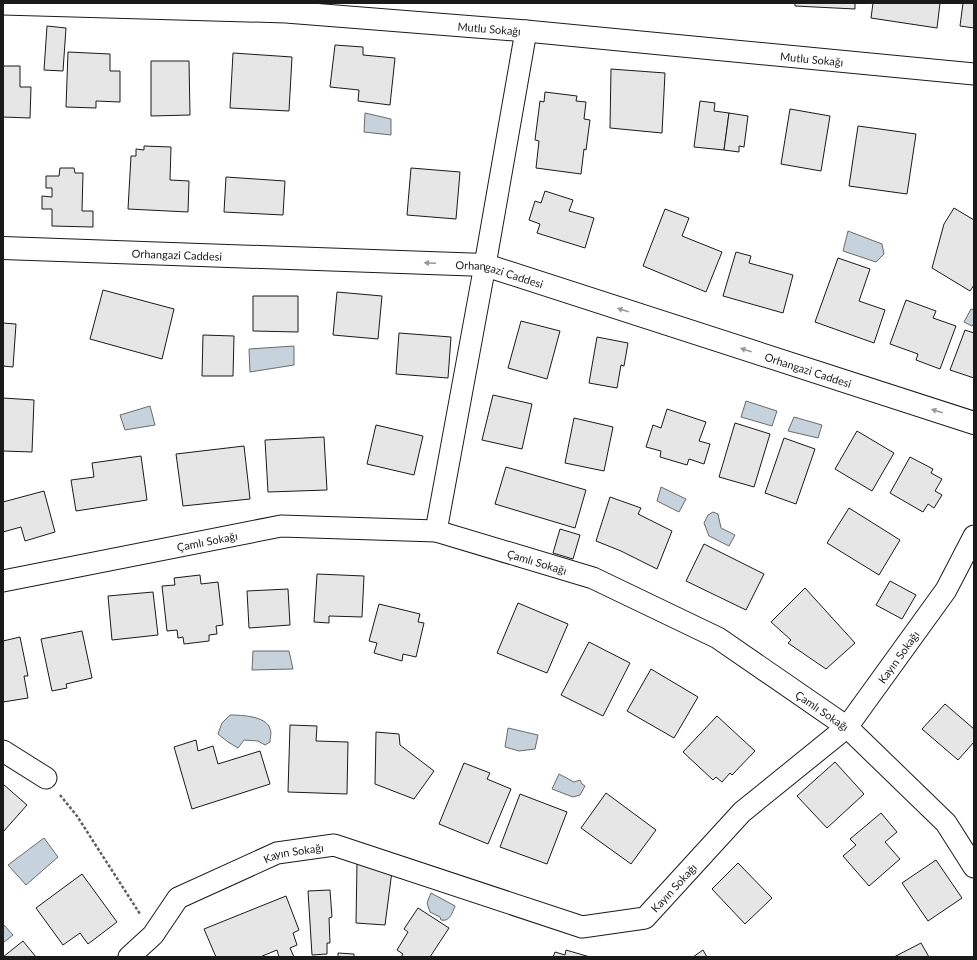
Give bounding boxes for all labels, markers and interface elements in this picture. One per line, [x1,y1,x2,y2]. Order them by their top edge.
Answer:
street label: Mutlu Sokağı [457,19,521,37]
street label: Mutlu Sokağı [780,49,844,68]
street label: Orhangazi Caddesi [131,246,223,262]
street label: Orhangazi Caddesi [455,257,545,290]
one-way arrow [424,260,436,267]
one-way arrow [616,307,628,313]
one-way arrow [740,346,752,352]
street label: Orhangazi Caddesi [763,349,854,390]
one-way arrow [931,408,943,414]
street label: Çamlı Sokağı [176,528,239,553]
street label: Çamlı Sokağı [506,546,568,576]
street label: Kayın Sokağı [875,628,921,685]
street label: Çamlı Sokağı [793,687,852,733]
street label: Kayın Sokağı [261,840,324,865]
street label: Kayın Sokağı [648,860,699,914]

